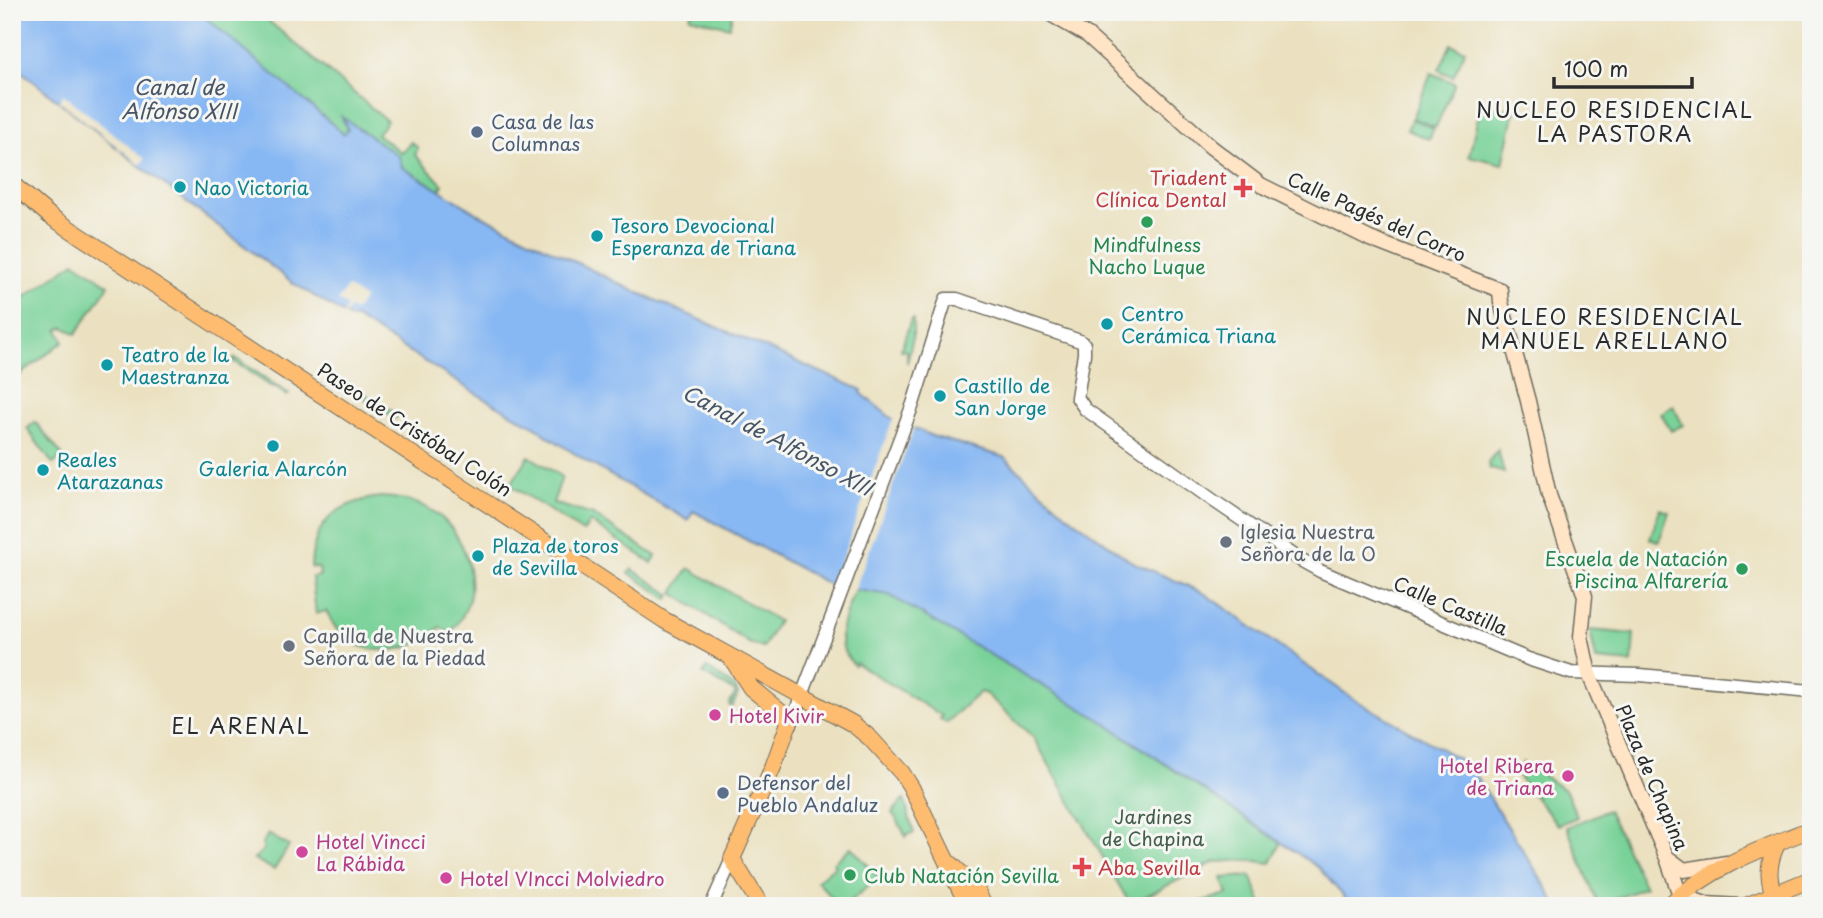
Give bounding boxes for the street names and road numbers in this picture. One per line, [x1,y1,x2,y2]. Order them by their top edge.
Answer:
street label: Calle Pagés del Corro [1283,164,1471,268]
street label: Paseo de Cristóbal Colón [312,355,518,503]
street label: Calle Castilla [1389,568,1513,642]
street label: Plaza de Chapina [1610,700,1696,854]

